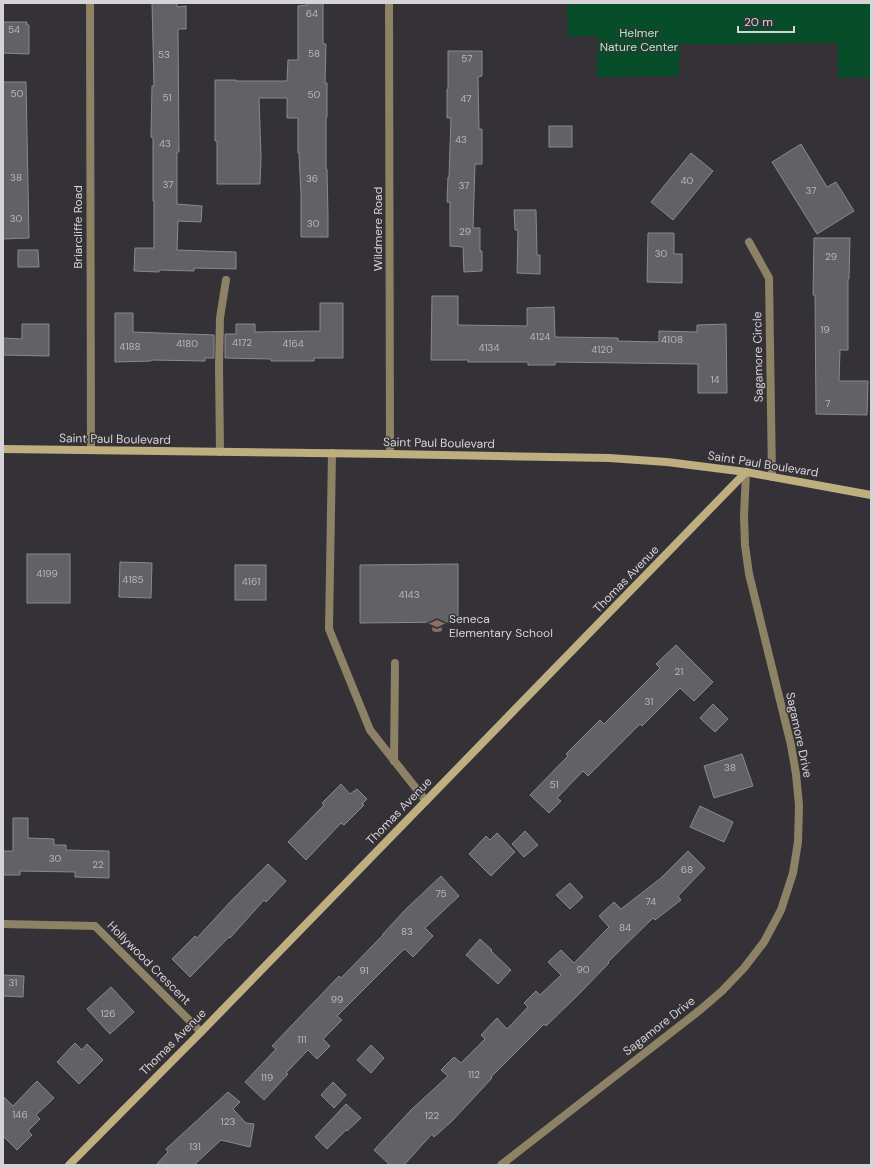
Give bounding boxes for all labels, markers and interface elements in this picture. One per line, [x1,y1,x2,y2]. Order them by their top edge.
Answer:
house number: 64 [306,7,318,20]
scale bar [738,8,794,34]
text: 20 m [744,14,773,30]
house number: 54 [8,23,20,36]
park label: Helmer Nature Center [600,25,679,55]
house number: 58 [308,47,320,60]
house number: 53 [158,48,170,61]
house number: 57 [461,52,473,65]
house number: 50 [11,87,24,100]
house number: 50 [308,88,321,101]
house number: 51 [162,91,172,104]
house number: 47 [460,92,472,105]
house number: 43 [455,133,467,146]
house number: 43 [159,137,171,150]
house number: 38 [10,171,22,184]
house number: 36 [306,172,318,185]
house number: 40 [681,174,694,187]
house number: 37 [162,178,174,191]
house number: 37 [458,179,470,192]
house number: 37 [805,184,817,197]
street label: Briarcliffe Road [70,185,86,269]
street label: Wildmere Road [370,187,386,271]
house number: 30 [10,212,23,225]
house number: 30 [307,217,320,230]
house number: 29 [459,225,471,238]
house number: 30 [655,247,668,260]
house number: 29 [825,250,837,263]
street label: Sagamore Circle [749,311,767,403]
house number: 19 [820,323,830,336]
house number: 4124 [530,330,550,343]
house number: 4108 [661,333,683,346]
house number: 4172 [232,336,252,349]
house number: 4180 [176,337,198,350]
house number: 4164 [282,337,304,350]
house number: 4188 [119,340,141,353]
house number: 4134 [478,341,500,354]
house number: 4120 [591,343,613,356]
house number: 14 [710,373,720,386]
house number: 7 [825,397,831,410]
street label: Saint Paul Boulevard [59,430,171,448]
street label: Saint Paul Boulevard [383,434,495,452]
street label: Saint Paul Boulevard [706,447,820,481]
street label: Thomas Avenue [590,542,662,616]
house number: 4199 [36,567,58,580]
house number: 4185 [122,573,144,586]
house number: 4161 [242,575,260,588]
house number: 4143 [398,588,420,601]
place label: Seneca Elementary School [449,611,553,641]
school or university icon: Seneca Elementary School [428,617,446,635]
house number: 21 [675,665,683,678]
street label: Sagamore Drive [782,691,816,779]
house number: 31 [645,695,653,708]
house number: 38 [724,761,736,774]
street label: Thomas Avenue [363,774,435,848]
house number: 51 [549,778,559,791]
house number: 30 [49,852,62,865]
house number: 22 [92,858,104,871]
house number: 68 [681,863,693,876]
house number: 75 [435,887,447,900]
house number: 74 [646,895,656,908]
street label: Hollywood Crescent [104,918,195,1009]
house number: 84 [619,921,631,934]
house number: 83 [401,925,413,938]
house number: 90 [576,963,590,976]
house number: 91 [359,964,369,977]
house number: 31 [9,976,17,989]
house number: 99 [331,993,343,1006]
street label: Sagamore Drive [620,993,698,1059]
street label: Thomas Avenue [136,1005,210,1079]
house number: 126 [100,1007,116,1020]
house number: 111 [297,1033,307,1046]
house number: 112 [468,1068,480,1081]
house number: 119 [261,1071,273,1084]
house number: 146 [12,1108,28,1121]
house number: 122 [425,1109,440,1122]
house number: 123 [221,1115,235,1128]
house number: 131 [189,1140,201,1153]

